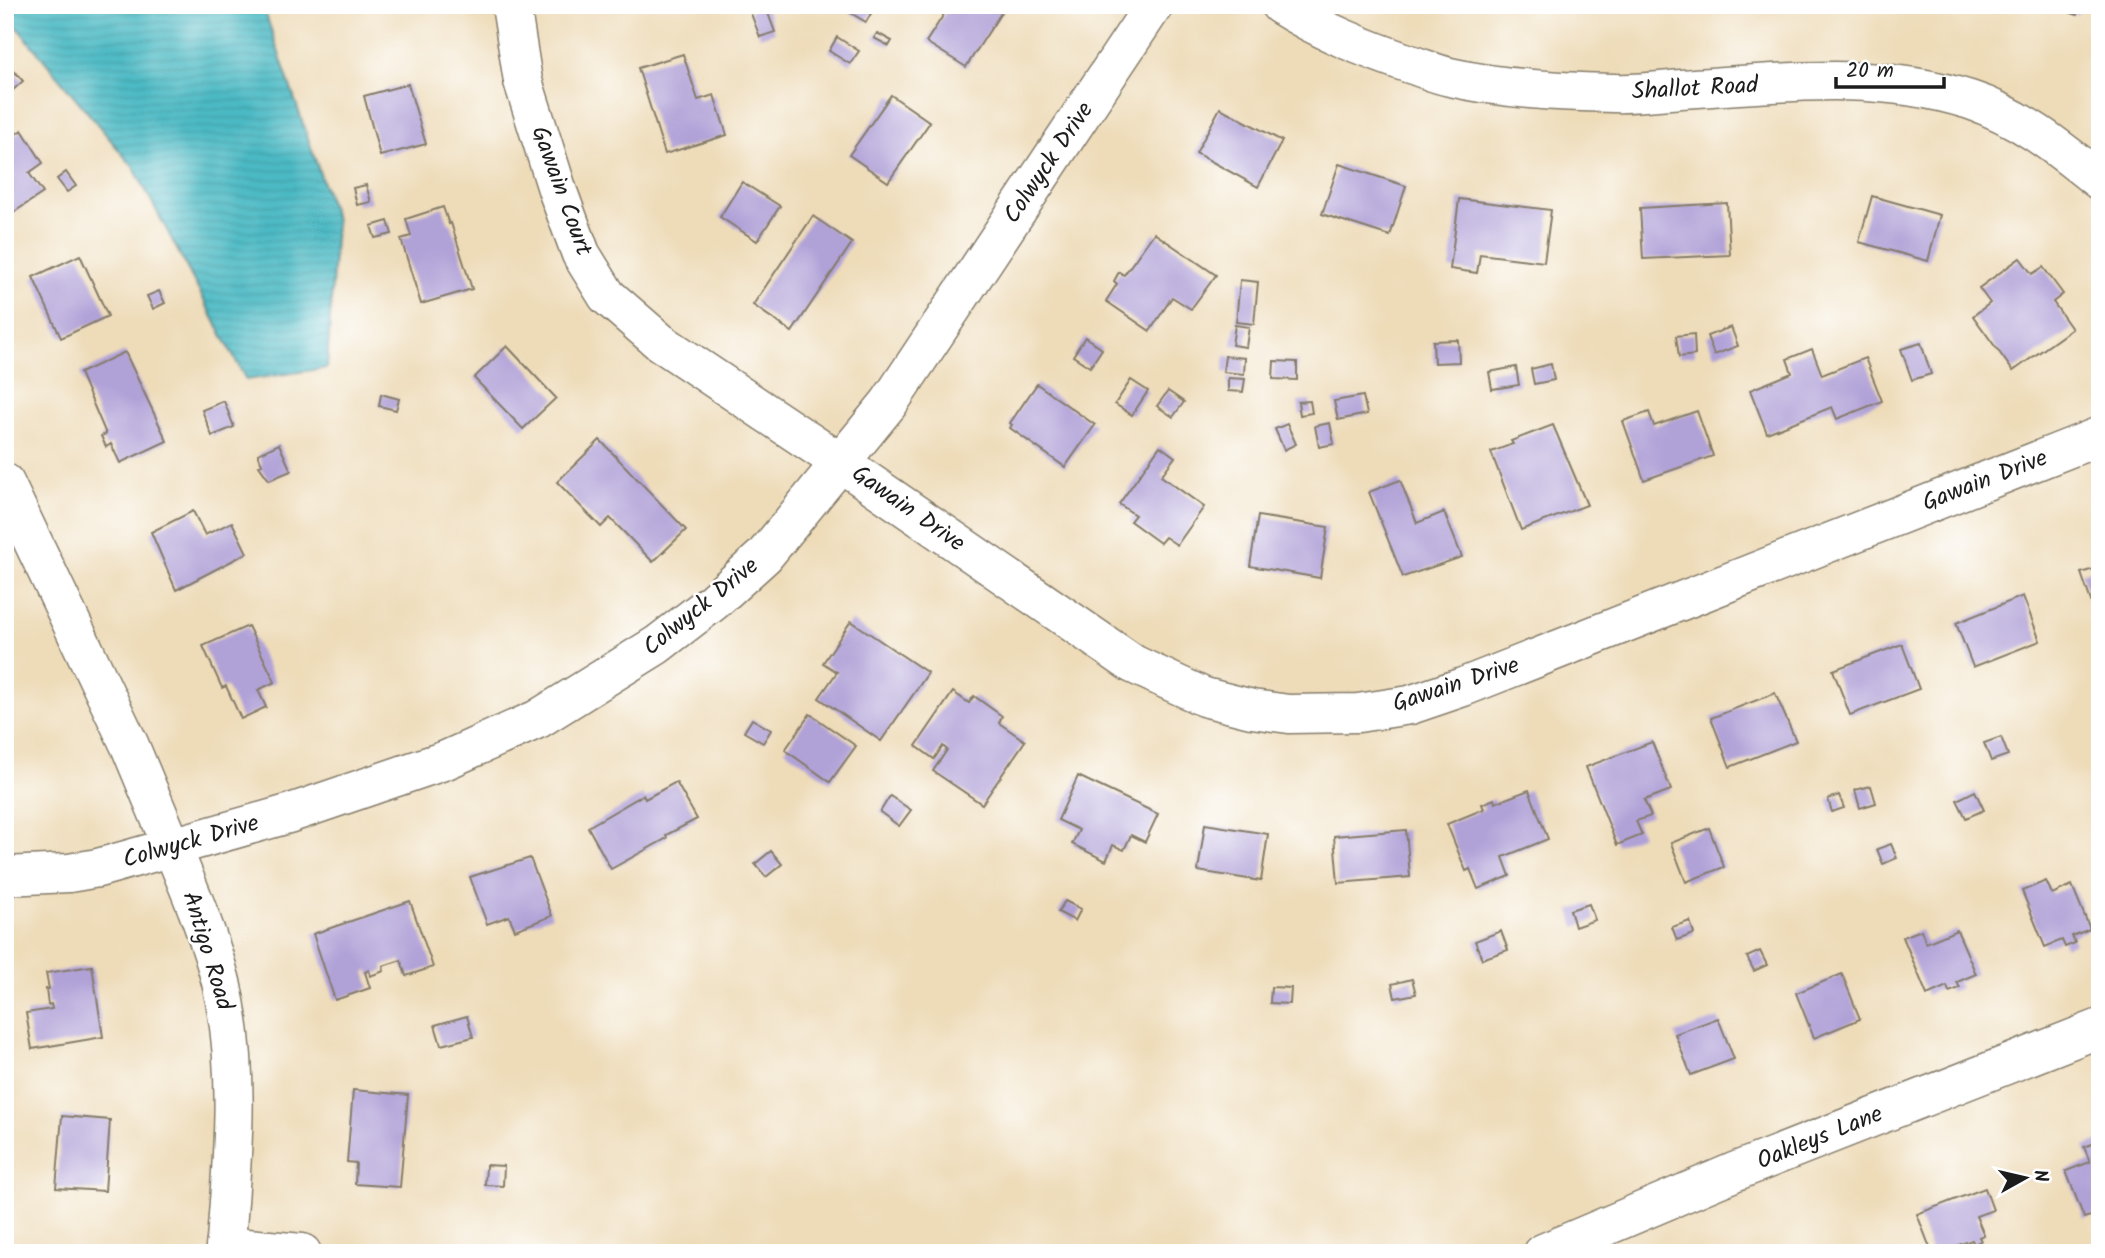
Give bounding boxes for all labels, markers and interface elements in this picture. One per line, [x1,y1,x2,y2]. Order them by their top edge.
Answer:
scale bar [1836,46,1944,90]
text: 20 m [1846,55,1894,88]
street label: Shallot Road [1631,66,1760,112]
street label: Colwyck Drive [994,94,1104,232]
street label: Gawain Court [520,121,603,262]
street label: Gawain Drive [1917,439,2054,523]
street label: Gawain Drive [843,455,973,563]
street label: Colwyck Drive [634,548,768,666]
street label: Gawain Drive [1387,646,1525,724]
street label: Colwyck Drive [118,804,264,880]
street label: Antigo Road [170,887,244,1016]
street label: Oakleys Lane [1751,1095,1889,1181]
north arrow [1990,1142,2060,1212]
text: N [2024,1168,2056,1184]

